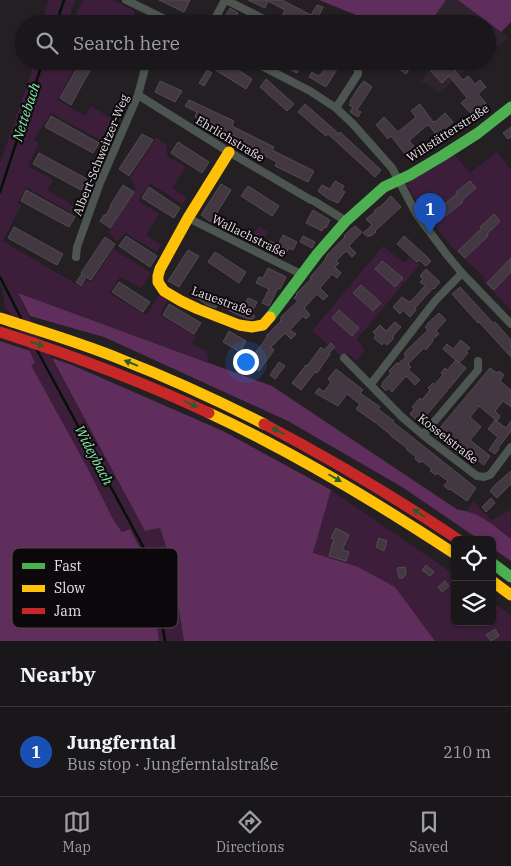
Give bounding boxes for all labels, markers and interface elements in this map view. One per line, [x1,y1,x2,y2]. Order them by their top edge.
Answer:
search box [15,15,496,70]
icon: search [33,29,61,57]
text: Search here [73,31,180,55]
water label: Nettebach [8,80,44,145]
street label: Albert-Schweitzer-Weg [69,91,132,218]
street label: Willstätterstraße [404,100,492,165]
street label: Ehrlichstraße [193,112,267,165]
pin: 1 [414,193,446,234]
street label: Wallachstraße [210,211,289,260]
street label: Lauestraße [190,283,255,318]
one-way arrow [29,341,44,348]
your location [233,349,259,375]
one-way arrow [124,359,138,367]
one-way arrow [183,400,198,409]
street label: Kosselstraße [415,410,482,467]
water label: Wideybach [71,422,117,488]
one-way arrow [271,427,286,435]
one-way arrow [328,474,343,482]
one-way arrow [412,508,425,517]
map controls [451,536,496,626]
button: locate [451,536,496,581]
legend [12,548,178,628]
text: Fast [54,557,82,575]
text: Slow [54,579,85,597]
button: layers [451,581,496,626]
text: Jam [54,602,81,620]
text: Nearby [20,660,96,688]
text: Jungferntal [67,730,176,754]
text: 1 [31,742,41,762]
text: 210 m [443,742,491,762]
text: Bus stop · Jungferntalstraße [67,754,278,774]
tab: Map [63,808,91,856]
tab: Directions [216,808,284,856]
tab: Saved [409,808,448,856]

